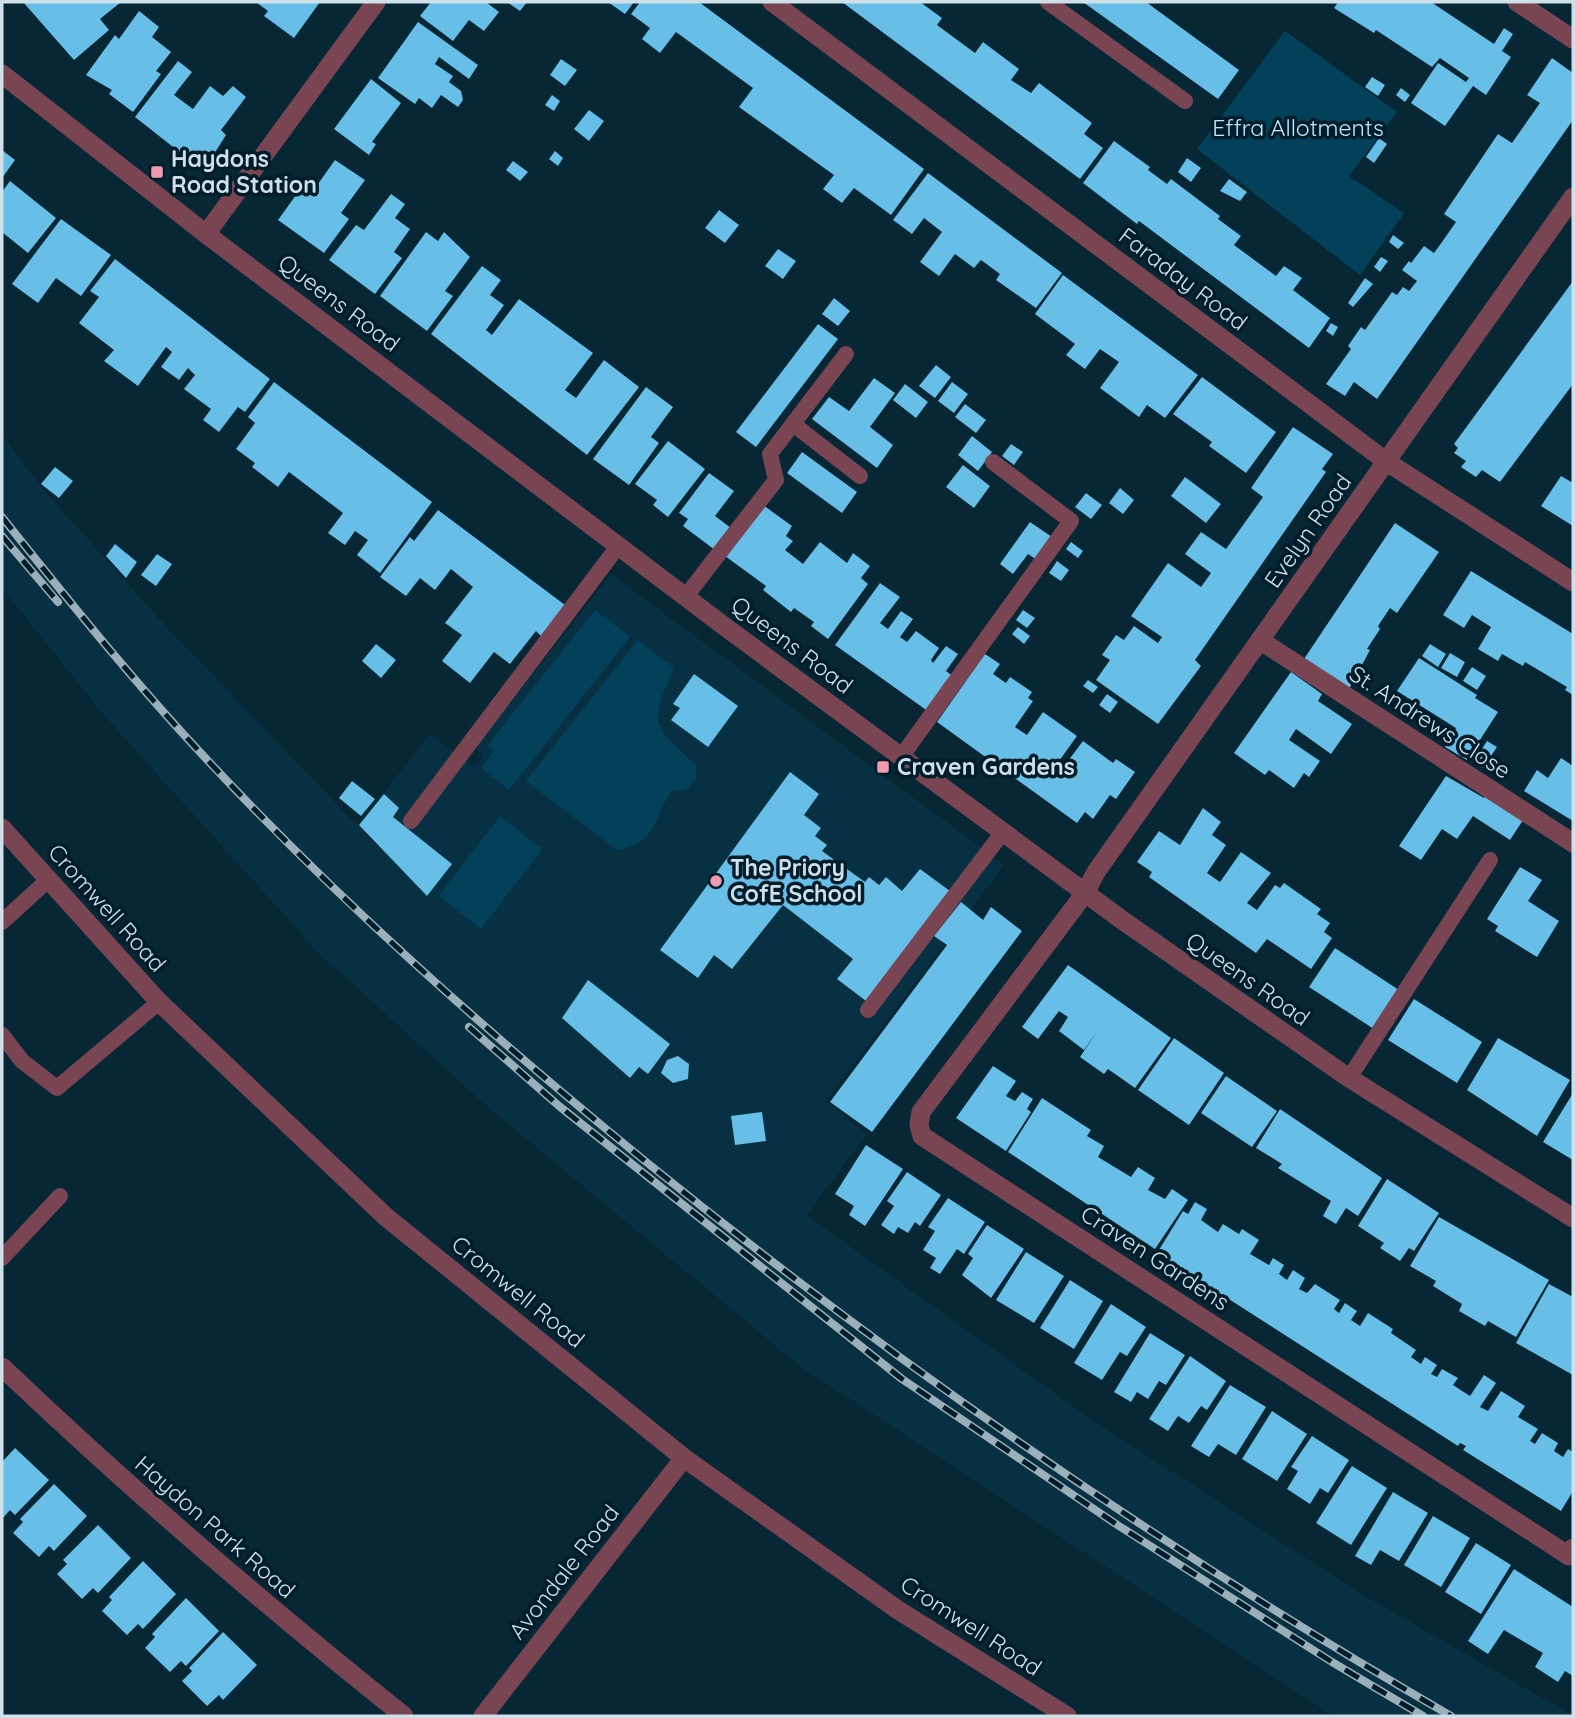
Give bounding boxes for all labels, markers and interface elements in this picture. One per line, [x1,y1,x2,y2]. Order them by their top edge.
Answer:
park label: Effra Allotments [1212,113,1384,142]
place label: Haydons Road Station [171,144,317,199]
marker: Haydons Road Station [149,164,165,180]
street label: Faraday Road [1113,221,1253,336]
street label: Queens Road [273,248,406,358]
street label: Evelyn Road [1258,468,1357,593]
street label: Queens Road [726,590,859,700]
street label: St. Andrews Close [1344,659,1516,785]
place label: Craven Gardens [897,752,1075,781]
marker: Craven Gardens [875,759,891,775]
street label: Cromwell Road [42,838,172,978]
place label: The Priory CofE School [730,853,863,908]
marker: The Priory CofE School [708,873,724,889]
street label: Queens Road [1181,925,1316,1032]
street label: Craven Gardens [1075,1199,1235,1316]
street label: Cromwell Road [446,1229,591,1354]
street label: Haydon Park Road [129,1449,301,1604]
street label: Avondale Road [502,1499,625,1645]
street label: Cromwell Road [895,1569,1047,1682]

